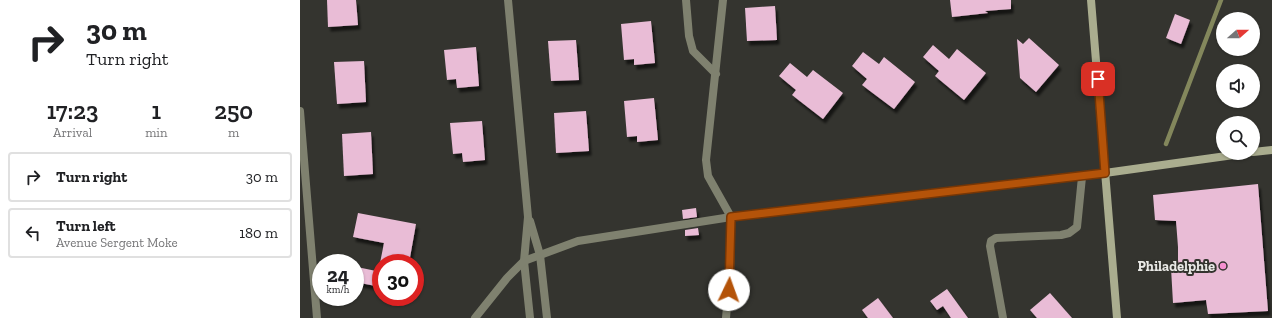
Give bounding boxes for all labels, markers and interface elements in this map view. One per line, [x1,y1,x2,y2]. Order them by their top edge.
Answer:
north arrow [1216,12,1260,56]
map controls [1216,12,1260,160]
text: 30 m [86,14,147,47]
icon: right [20,16,72,68]
text: Turn right [86,48,168,70]
pin [1081,62,1115,96]
button: sound [1216,64,1260,108]
icon: arrive [1087,68,1109,90]
text: 17:23 [47,96,98,125]
text: 1 [152,96,161,125]
text: 250 [214,96,253,125]
button: search [1216,116,1260,160]
text: Arrival [53,125,92,140]
text: min [145,125,167,140]
text: m [228,125,239,140]
icon: right [22,166,44,188]
text: Turn right [56,168,127,186]
text: 30 m [246,168,278,186]
text: Turn left [56,217,116,235]
icon: left [22,222,44,244]
text: 180 m [239,224,278,242]
text: Avenue Sergent Moke [56,235,178,250]
speed limit sign: 30 [372,254,424,306]
place label: Philadelphie [1137,258,1215,275]
marker: Philadelphie [1218,261,1228,271]
text: 24 [327,263,349,287]
position arrow [708,269,750,311]
text: km/h [327,284,349,296]

